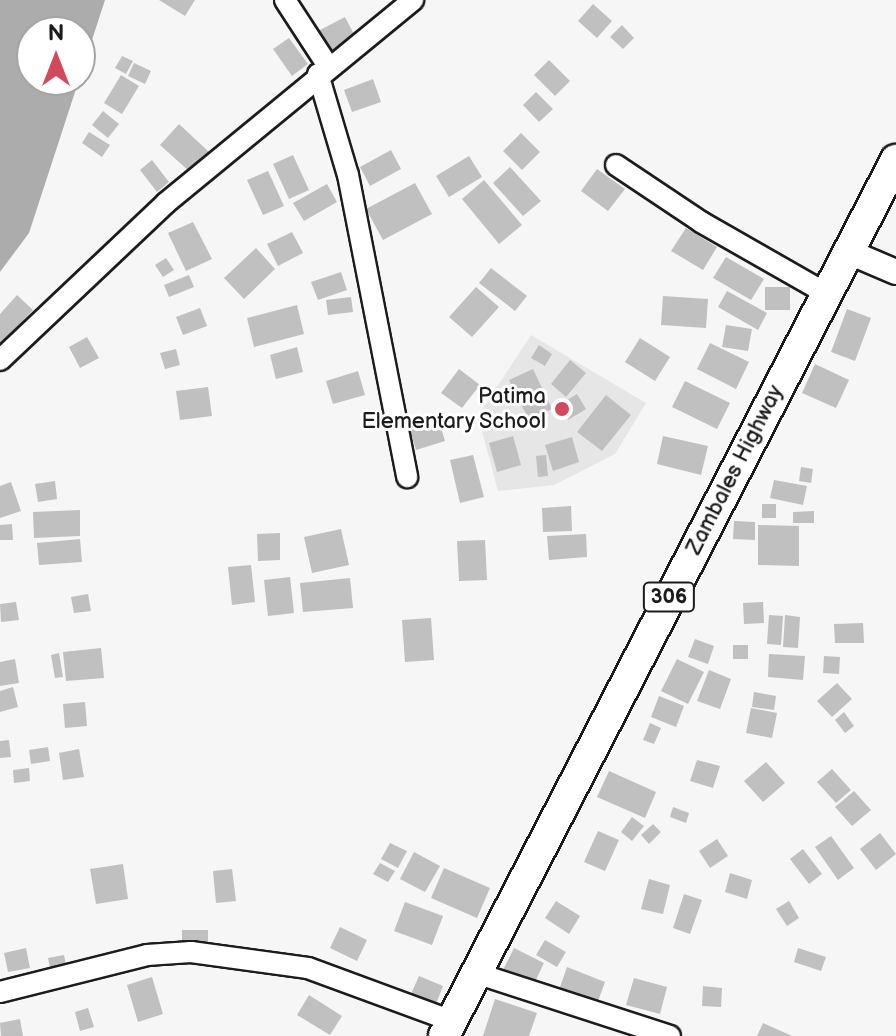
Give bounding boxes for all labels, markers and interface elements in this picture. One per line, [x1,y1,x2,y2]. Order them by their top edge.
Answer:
north arrow [16,16,96,96]
text: N [48,20,64,47]
street label: Zambales Highway [681,381,789,559]
place label: Patima Elementary School [360,383,546,434]
marker: Patima Elementary School [553,400,571,418]
road number: 306 [641,581,697,613]

